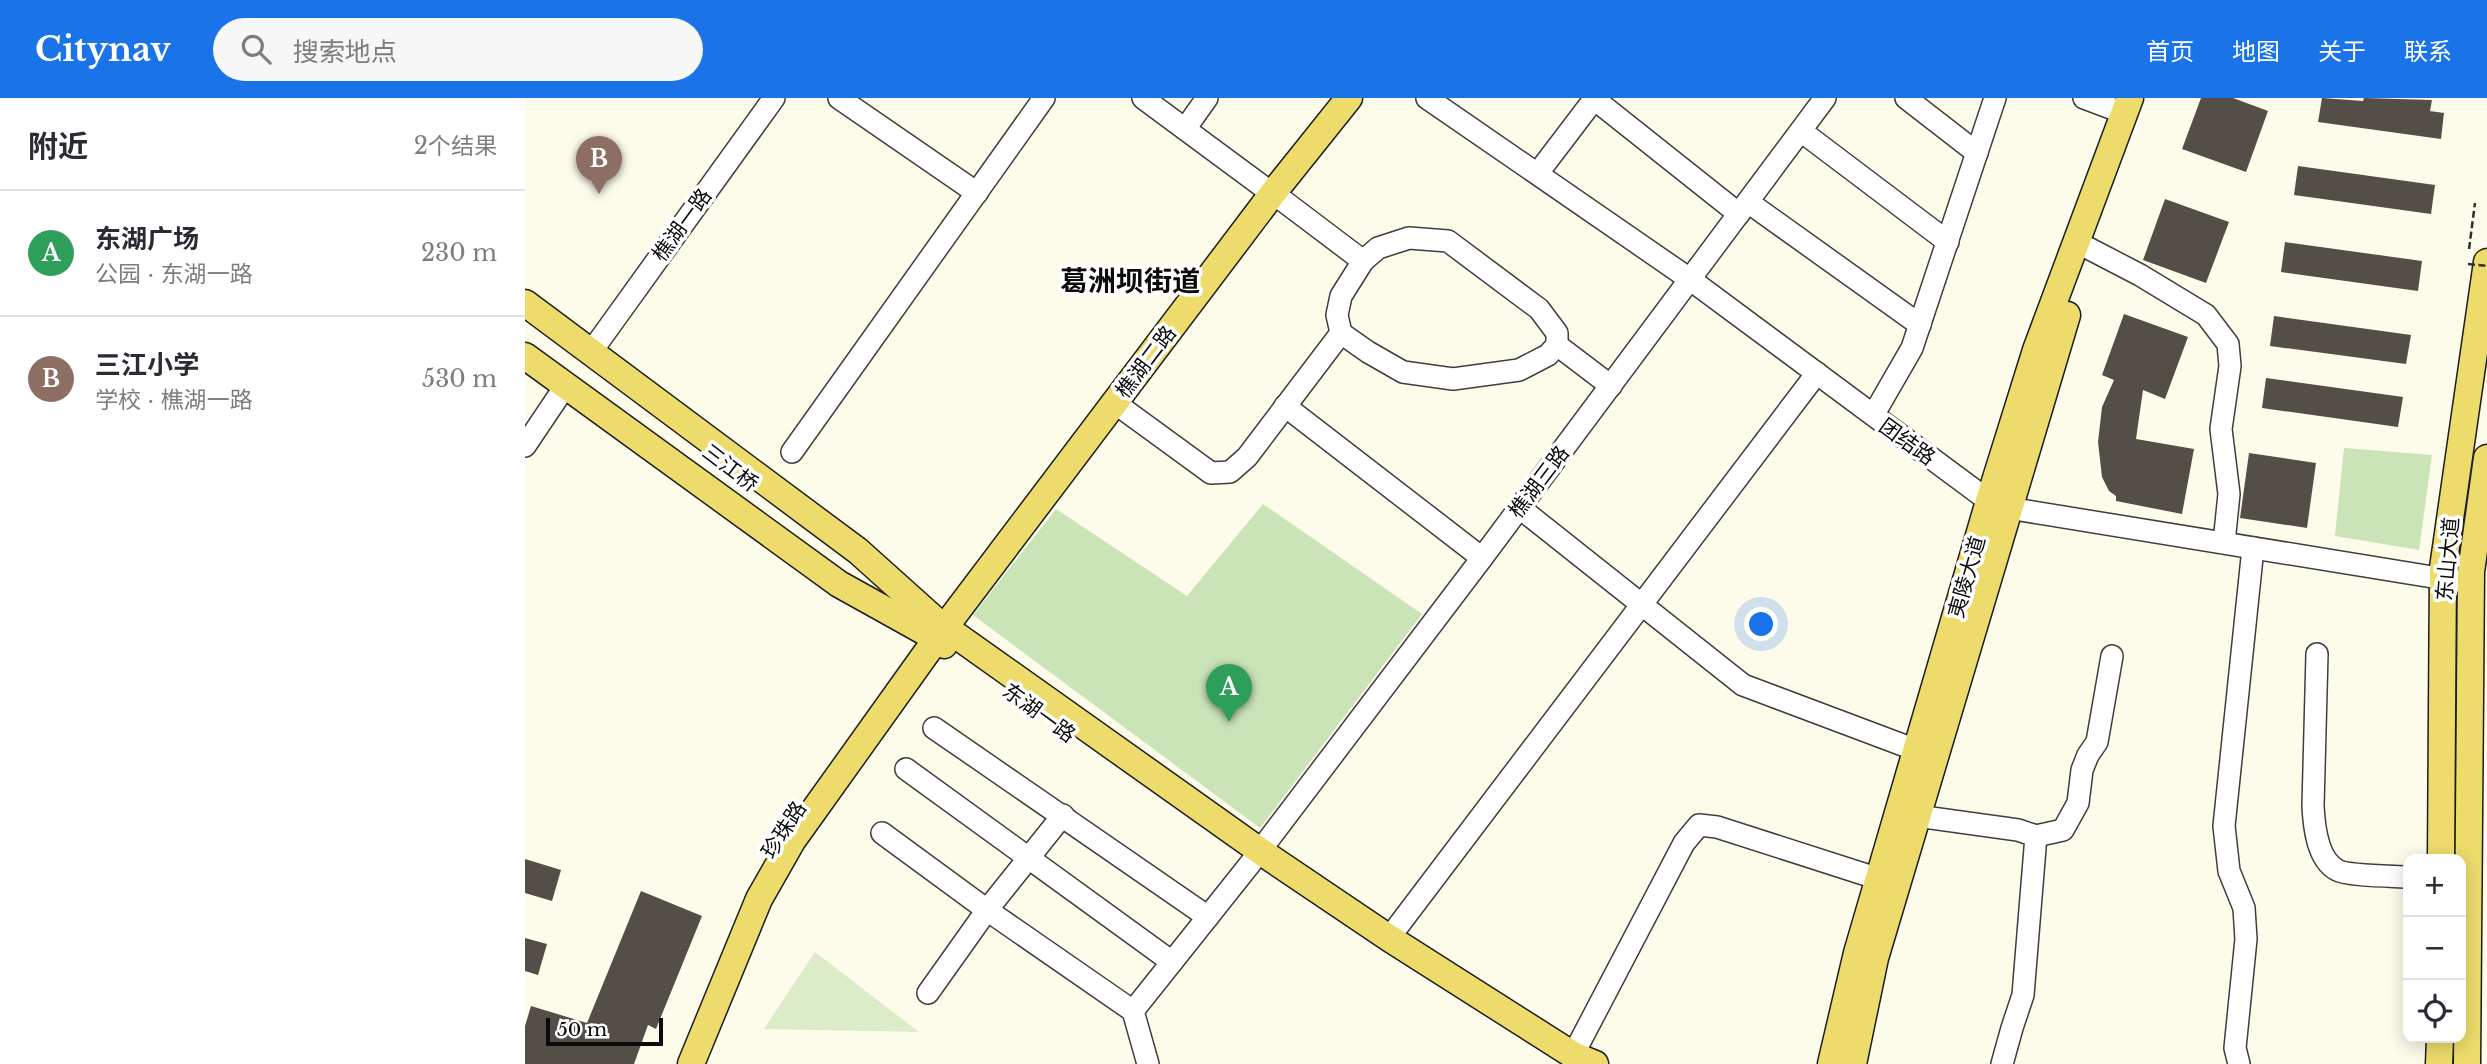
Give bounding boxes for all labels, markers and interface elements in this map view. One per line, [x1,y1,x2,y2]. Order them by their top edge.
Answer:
search box [213,18,703,81]
text: Citynav [35,29,171,70]
icon: search [237,30,275,68]
text: 搜索地点 [293,36,397,68]
text: 首页 [2146,37,2194,66]
text: 地图 [2232,37,2280,66]
text: 关于 [2318,37,2366,66]
text: 联系 [2404,37,2452,66]
text: 附近 [28,128,88,165]
text: 2个结果 [414,132,497,160]
pin: B [576,136,622,194]
street label: 樵湖一路 [647,183,717,267]
text: 东湖广场 [95,223,199,255]
text: A [42,239,60,267]
text: 230 m [421,239,497,267]
text: 公园 · 东湖一路 [95,260,253,288]
district label: 葛洲坝街道 [1060,264,1200,299]
street label: 樵湖二路 [1110,321,1182,403]
text: 三江小学 [95,349,199,381]
text: B [42,365,60,393]
text: 530 m [422,365,497,393]
text: 学校 · 樵湖一路 [95,386,253,414]
street label: 团结路 [1874,413,1940,471]
street label: 三江桥 [697,439,763,497]
street label: 樵湖三路 [1503,441,1575,523]
street label: 东山大道 [2431,516,2465,602]
street label: 夷陵大道 [1943,533,1991,621]
your location [1744,607,1778,641]
pin: A [1206,664,1252,722]
street label: 东湖一路 [997,678,1081,748]
street label: 珍珠路 [756,797,812,863]
map controls [2403,854,2466,1043]
button: + [2403,854,2466,917]
button: − [2403,917,2466,980]
button: locate [2403,980,2466,1043]
scale bar [546,1015,663,1047]
text: 50 m [557,1018,607,1041]

